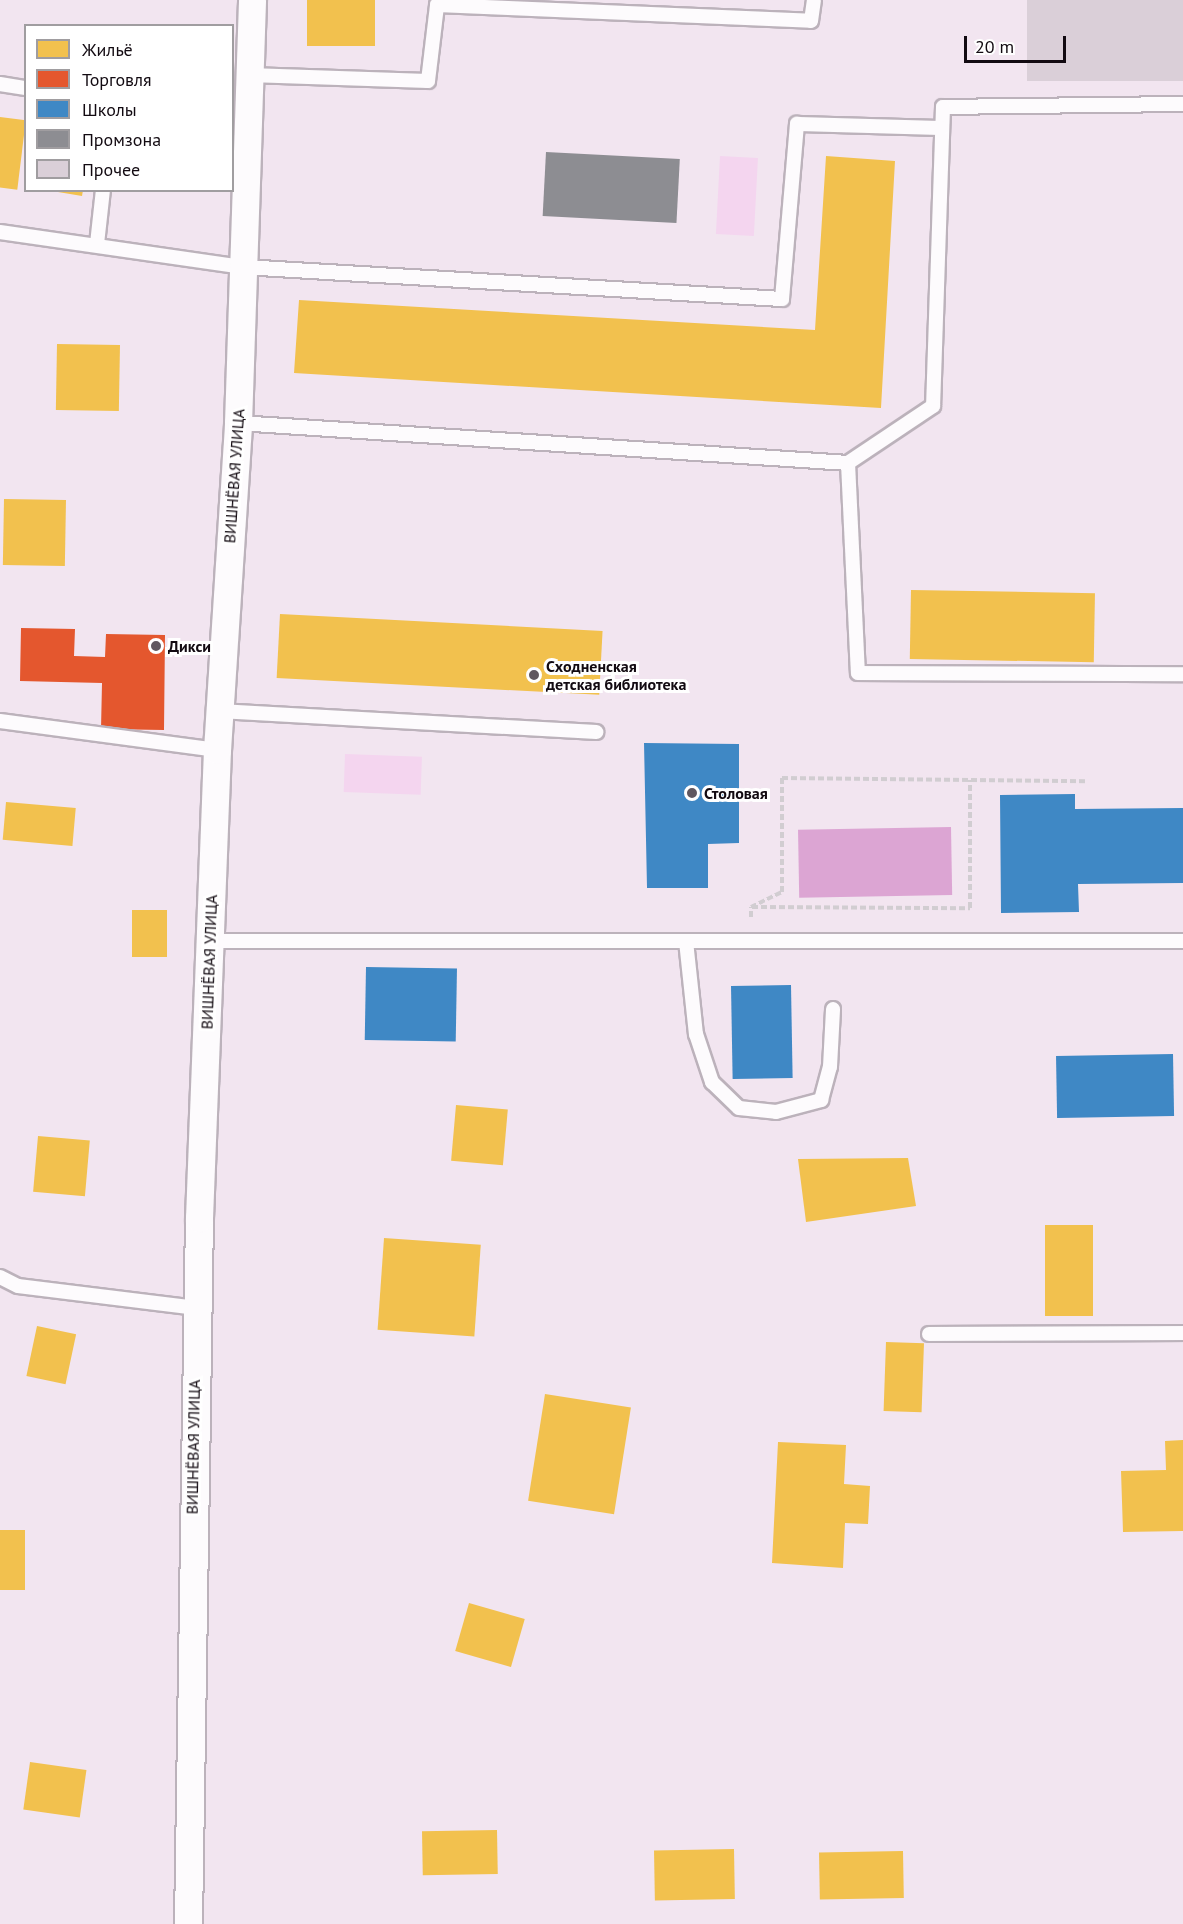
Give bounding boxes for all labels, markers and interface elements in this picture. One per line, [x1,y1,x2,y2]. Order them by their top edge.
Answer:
legend [24,24,234,192]
scale bar [967,24,1069,62]
text: 20 m [975,35,1014,58]
text: Жильё [82,38,133,61]
text: Торговля [82,68,152,91]
text: Школы [82,98,137,121]
text: Промзона [82,128,161,151]
text: Прочее [82,158,140,181]
street label: ВИШНЁВАЯ УЛИЦА [220,408,248,544]
place label: Дикси [168,636,211,656]
marker: Дикси [149,639,163,653]
place label: Сходненская детская библиотека [546,656,686,694]
marker: Сходненская детская библиотека [527,668,541,682]
place label: Столовая [704,783,768,803]
marker: Столовая [685,786,699,800]
street label: ВИШНЁВАЯ УЛИЦА [197,894,221,1030]
street label: ВИШНЁВАЯ УЛИЦА [182,1379,204,1515]

